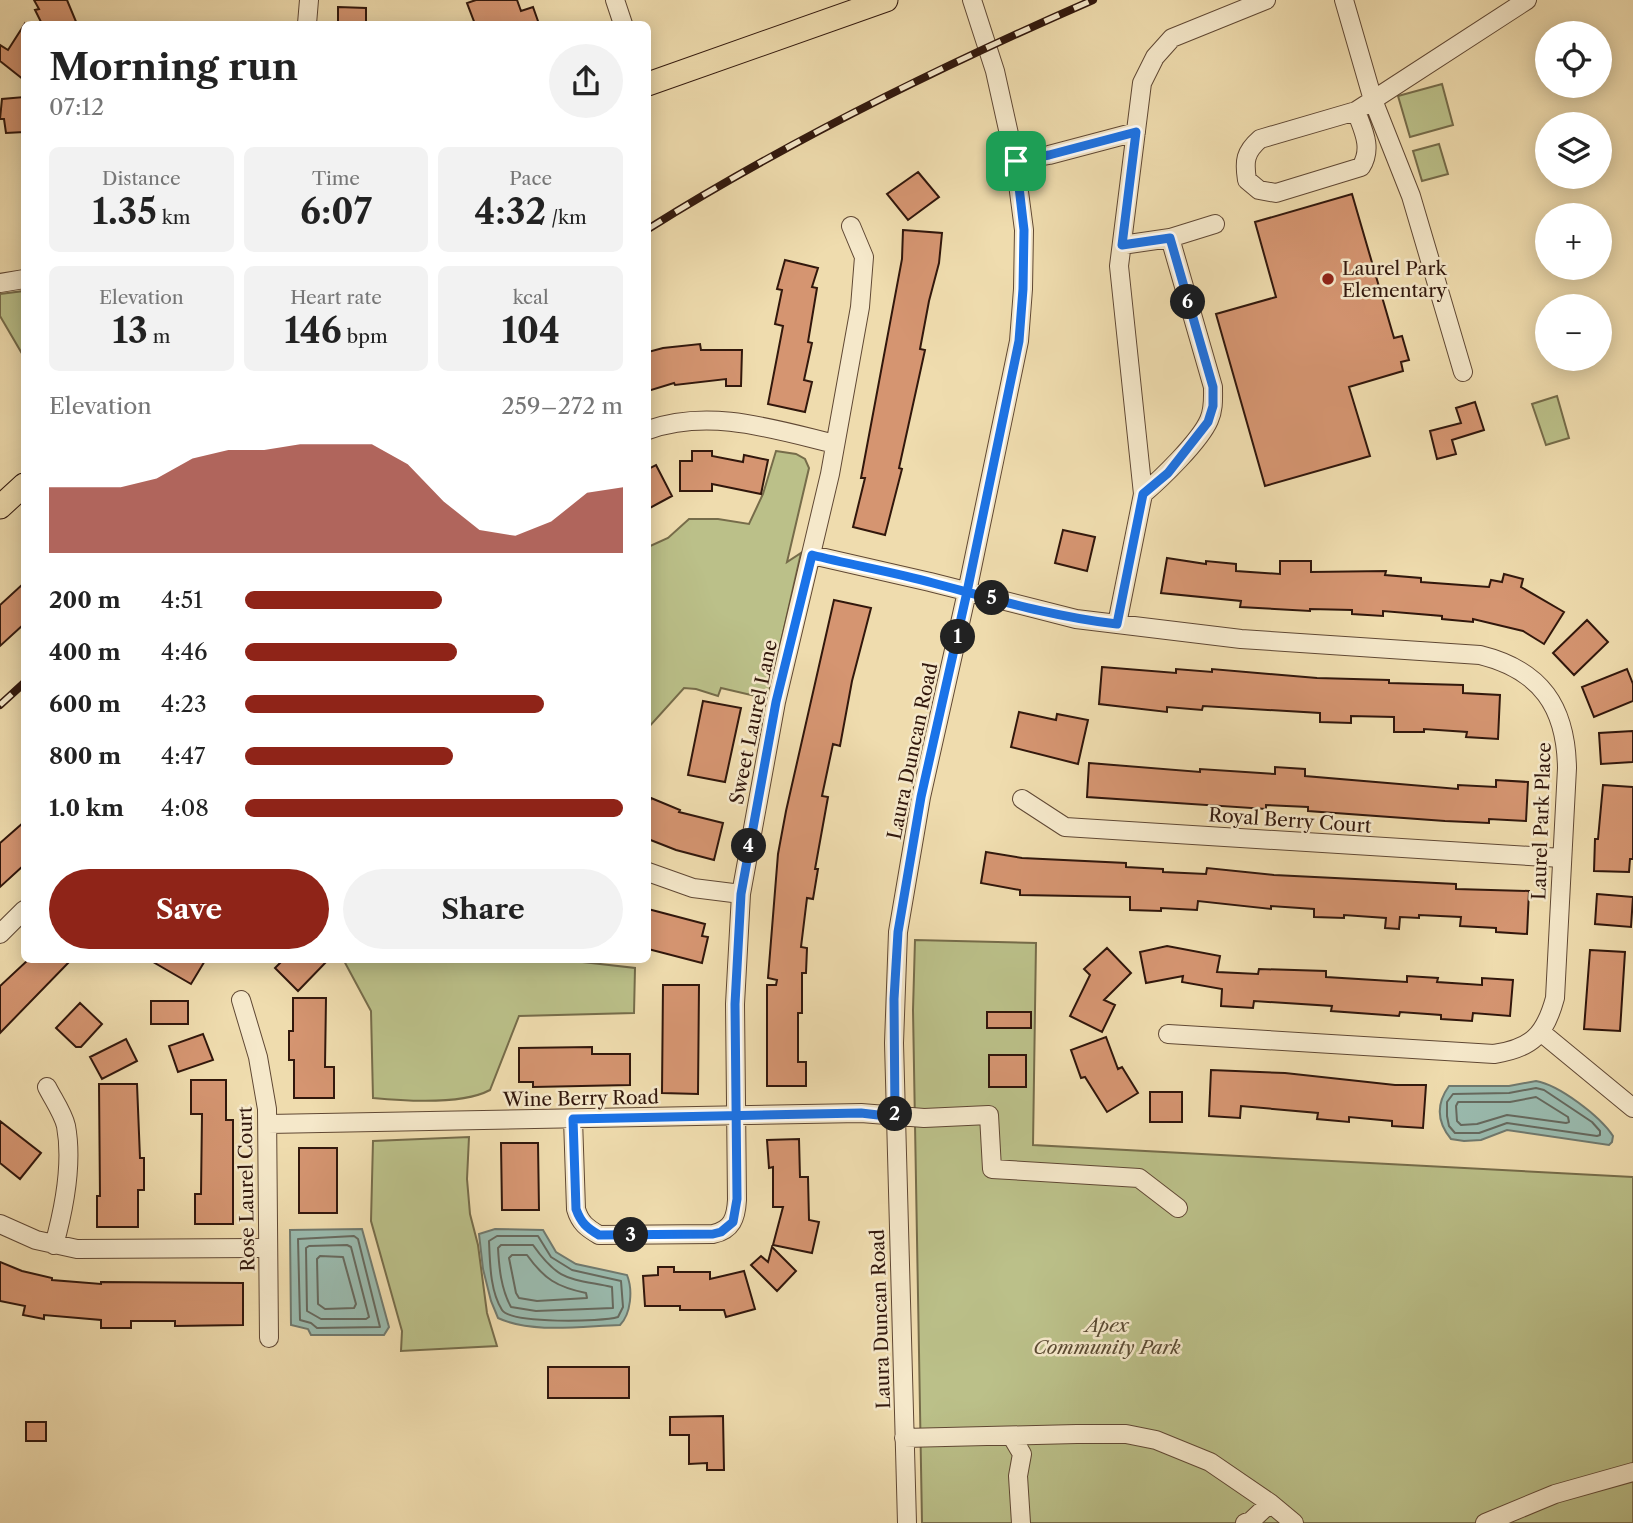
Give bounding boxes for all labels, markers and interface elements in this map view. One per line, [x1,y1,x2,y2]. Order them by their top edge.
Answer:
map controls [1535,21,1612,371]
button: locate [1535,21,1612,98]
text: Morning run [49,43,298,90]
button: share [549,44,623,118]
text: 07:12 [49,93,104,121]
button: layers [1535,112,1612,189]
pin [986,131,1046,191]
icon: arrive [997,142,1035,180]
text: Distance [102,167,181,190]
text: Time [312,167,360,190]
text: Pace [509,167,552,190]
text: 1.35 [92,190,157,233]
text: 6:07 [300,190,372,233]
text: 4:32 [475,190,546,233]
button: + [1535,203,1612,280]
text: km [157,206,190,229]
text: /km [546,206,587,229]
place label: Laurel Park Elementary [1342,257,1448,302]
marker: Laurel Park Elementary [1320,271,1336,287]
pin: 6 [1170,284,1206,320]
text: Elevation [99,286,184,309]
text: Heart rate [290,286,382,309]
text: kcal [513,286,549,309]
text: 6 [1182,290,1193,313]
button: − [1535,294,1612,371]
text: 13 [112,309,148,352]
text: 146 [284,309,342,352]
text: 104 [501,309,560,352]
text: m [148,325,170,348]
text: bpm [342,325,388,348]
text: Elevation [49,392,152,420]
text: 259–272 m [501,392,623,420]
pin: 5 [974,580,1010,616]
text: 200 m [49,586,121,614]
text: 4:51 [161,586,203,614]
text: 5 [986,586,997,609]
pin: 1 [940,620,976,654]
text: 1 [953,625,962,648]
text: 400 m [49,638,121,666]
text: 4:46 [161,638,208,666]
street label: Sweet Laurel Lane [725,638,782,807]
street label: Laura Duncan Road [883,660,943,841]
text: 600 m [49,690,121,718]
text: 4:23 [161,690,207,718]
text: 800 m [49,742,121,770]
text: 4:47 [161,742,205,770]
street label: Laurel Park Place [1527,742,1556,900]
text: 1.0 km [49,794,124,822]
text: 4:08 [161,794,209,822]
street label: Royal Berry Court [1208,803,1373,838]
pin: 4 [732,828,766,864]
text: 4 [743,834,754,857]
button: Save [49,869,329,949]
button: Share [343,869,623,949]
street label: Wine Berry Road [502,1086,660,1111]
pin: 2 [878,1096,912,1132]
text: 2 [889,1102,900,1125]
street label: Rose Laurel Court [234,1106,259,1272]
pin: 3 [614,1218,648,1252]
text: 3 [625,1223,636,1246]
street label: Laura Duncan Road [866,1228,895,1409]
park label: Apex Community Park [1033,1314,1181,1359]

